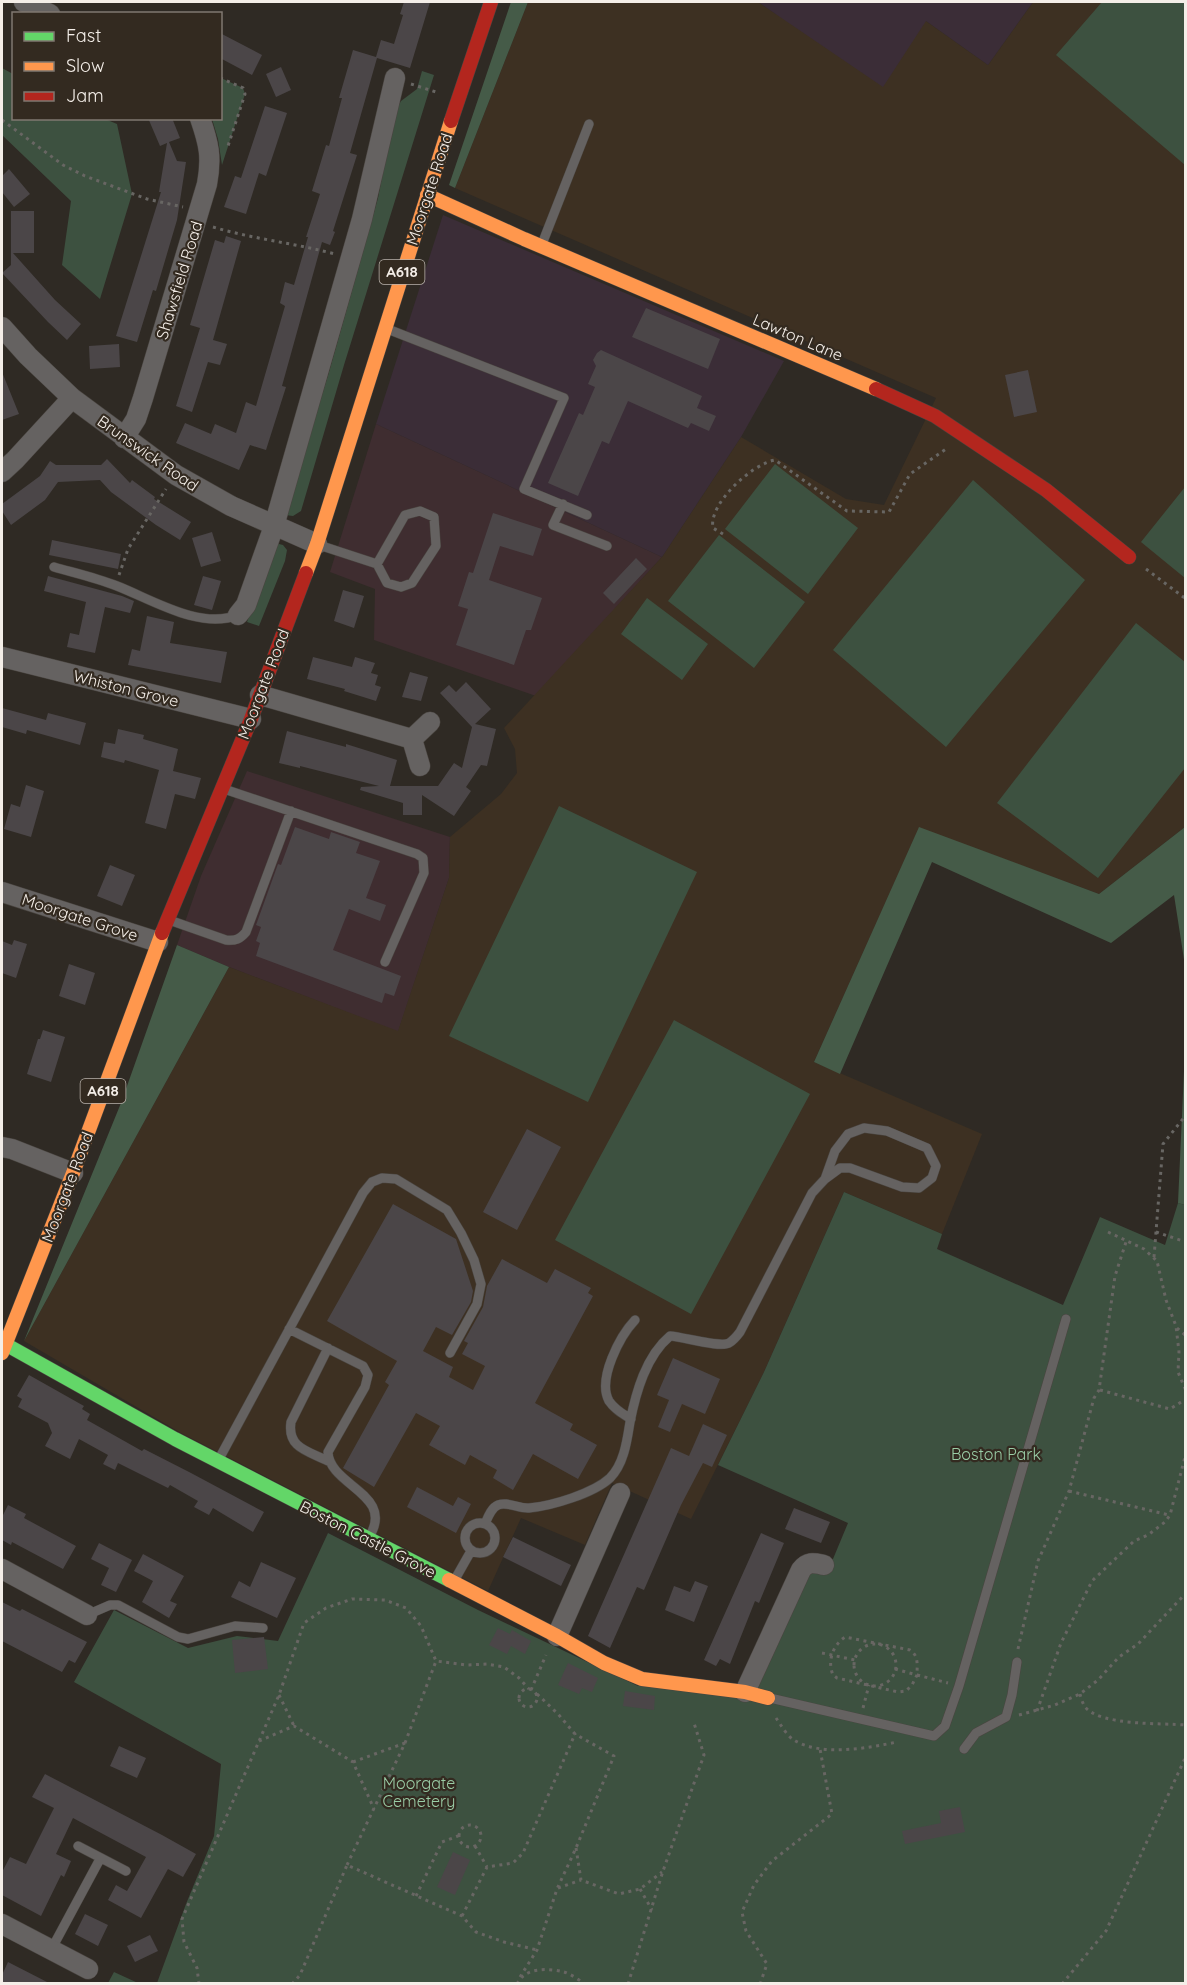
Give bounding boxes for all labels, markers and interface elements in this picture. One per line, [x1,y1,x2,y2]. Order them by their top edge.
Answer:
legend [12,12,222,120]
text: Fast [66,24,101,47]
text: Slow [66,54,104,77]
text: Jam [66,84,104,107]
street label: Moorgate Road [401,130,457,248]
street label: Shawsfield Road [152,218,206,342]
road number: A618 [380,260,424,284]
street label: Lawton Lane [750,309,846,365]
street label: Brunswick Road [94,411,202,495]
street label: Moorgate Road [233,626,293,742]
street label: Whiston Grove [71,665,181,711]
street label: Moorgate Grove [19,889,141,945]
road number: A618 [80,1079,126,1103]
street label: Moorgate Road [37,1129,97,1245]
park label: Boston Park [951,1444,1041,1464]
street label: Boston Castle Grove [297,1496,439,1582]
park label: Moorgate Cemetery [383,1773,455,1811]

